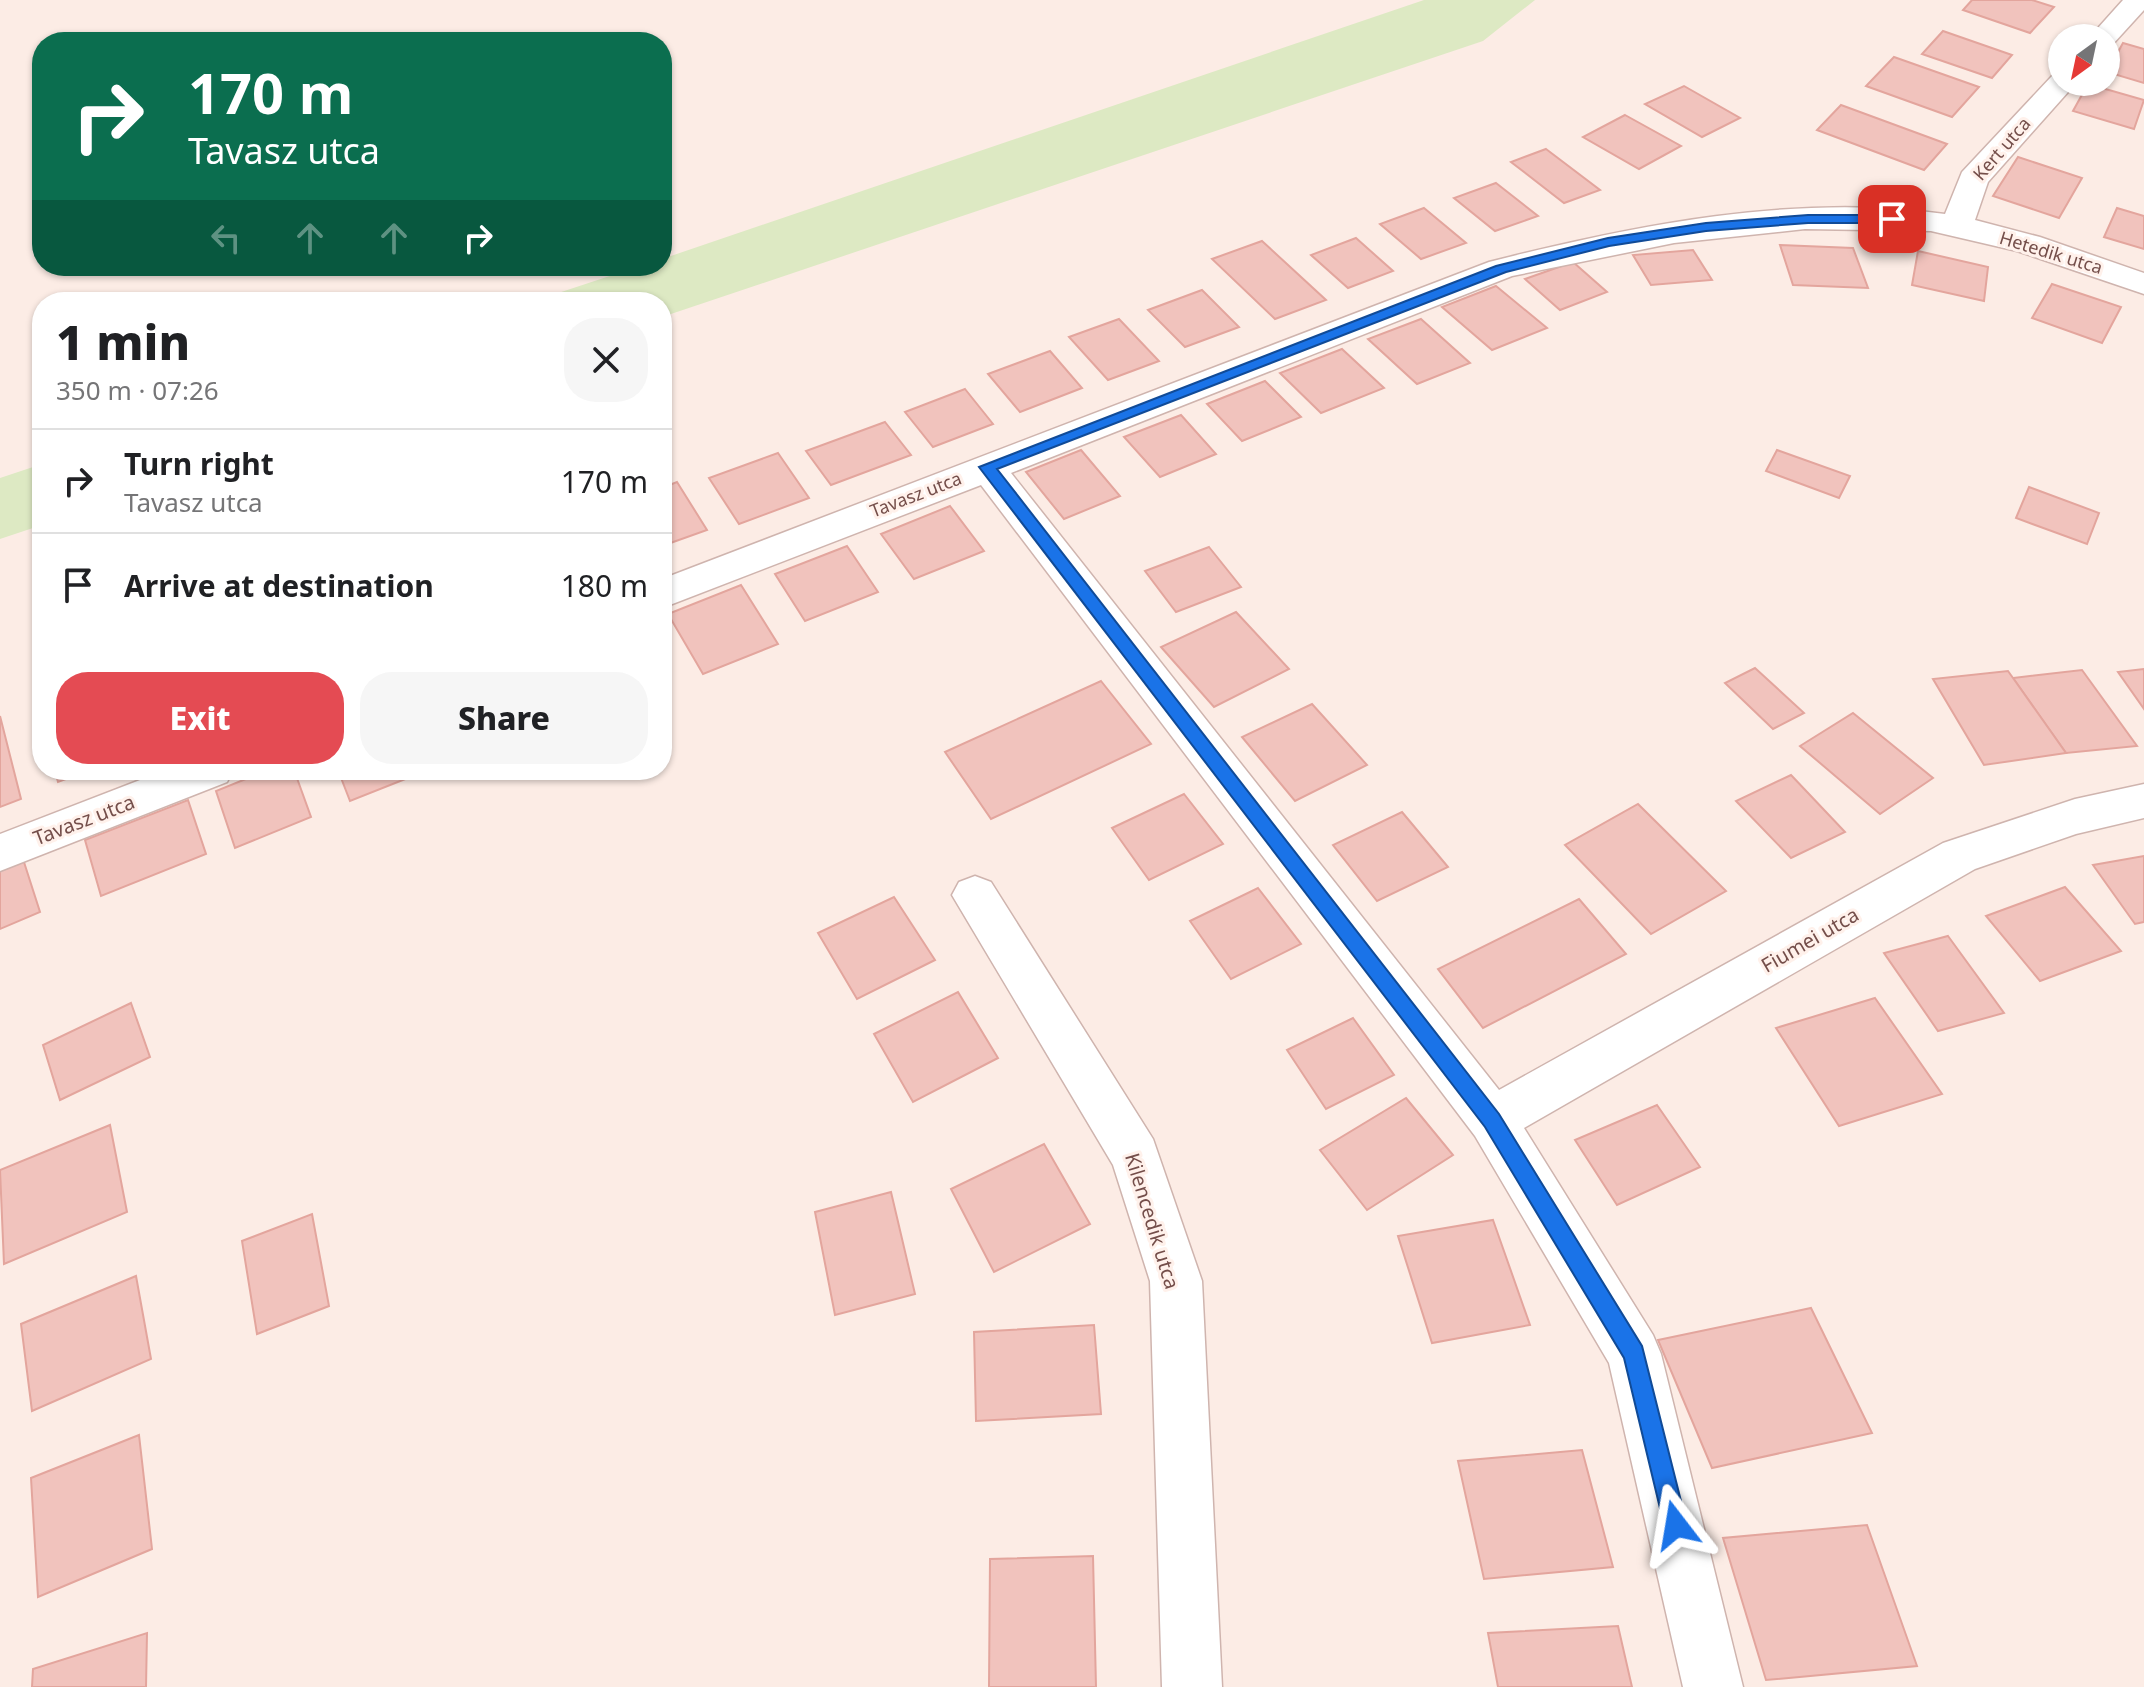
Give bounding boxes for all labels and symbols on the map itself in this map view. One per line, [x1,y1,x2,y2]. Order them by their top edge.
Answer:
north arrow [2048,24,2120,96]
street label: Kert utca [1967,112,2035,185]
pin [1858,185,1926,253]
street label: Hetedik utca [1997,225,2106,279]
street label: Tavasz utca [867,466,965,522]
street label: Tavasz utca [29,788,138,851]
street label: Fiumei utca [1756,901,1864,978]
street label: Kilencedik utca [1119,1150,1186,1292]
position arrow [1634,1483,1718,1567]

